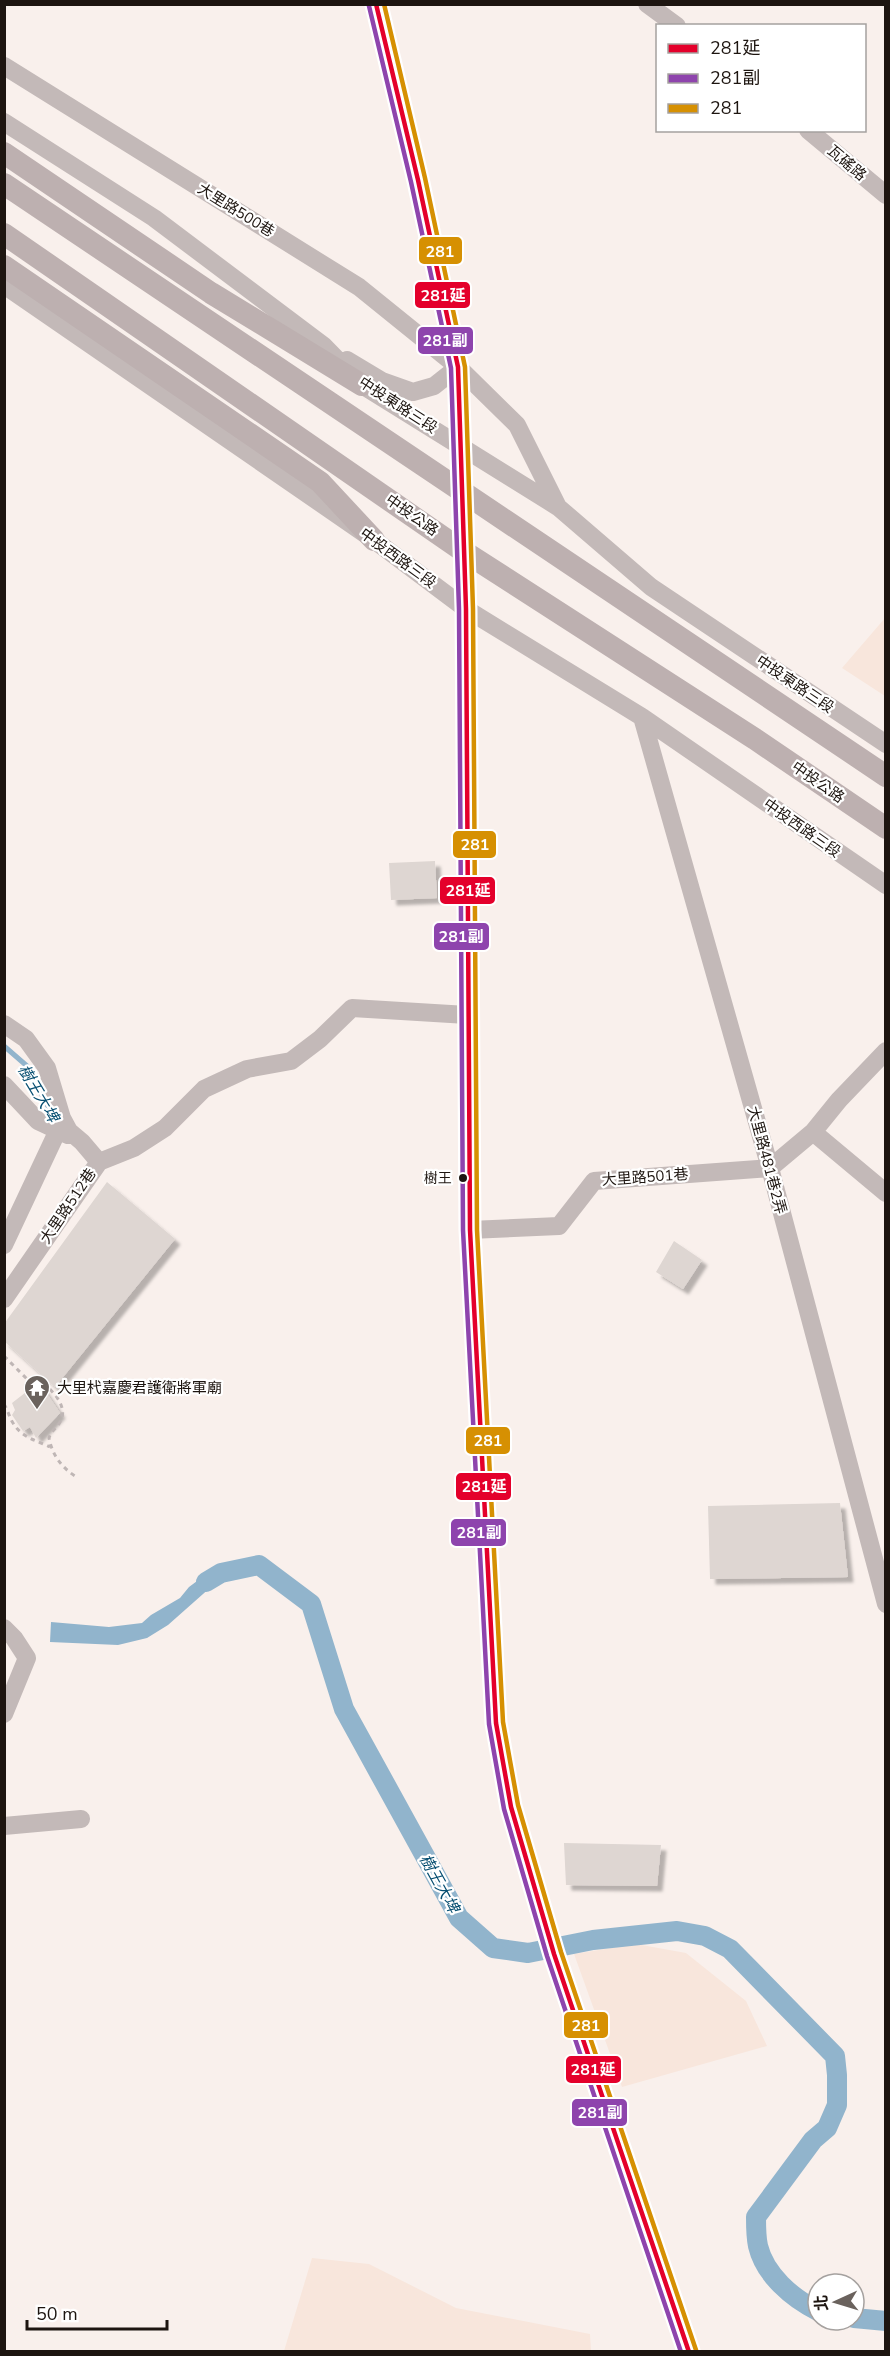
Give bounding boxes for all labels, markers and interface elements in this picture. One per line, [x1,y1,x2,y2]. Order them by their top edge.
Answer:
legend [656,24,866,132]
text: 281延 [710,36,760,60]
text: 281副 [710,66,760,90]
text: 281 [710,96,742,120]
street label: 瓦磘路 [823,141,871,185]
street label: 大里路500巷 [194,178,278,242]
line badge: 281 [418,236,463,265]
text: 281 [426,241,454,263]
line badge: 281延 [414,281,471,309]
text: 281延 [421,285,465,307]
line badge: 281副 [417,326,474,355]
text: 281副 [423,330,467,352]
street label: 中投東路三段 [355,372,441,438]
street label: 中投公路 [382,490,442,540]
street label: 中投西路三段 [356,523,440,593]
street label: 中投東路三段 [752,651,838,717]
street label: 中投公路 [788,757,848,807]
street label: 中投西路三段 [759,794,845,862]
line badge: 281 [452,830,497,859]
text: 281 [461,834,489,856]
line badge: 281延 [439,876,496,905]
text: 281延 [446,880,490,902]
line badge: 281副 [433,922,490,951]
text: 281副 [439,926,483,948]
water label: 樹王大埤 [12,1060,65,1128]
street label: 大里路481巷2弄 [743,1104,791,1216]
street label: 大里路512巷 [35,1164,101,1248]
street label: 大里路501巷 [601,1164,689,1190]
place label: 樹王 [424,1169,452,1188]
marker: 樹王 [457,1172,469,1184]
temple icon: 大里杙嘉慶君護衛將軍廟 [22,1373,52,1411]
place label: 大里杙嘉慶君護衛將軍廟 [57,1378,222,1398]
line badge: 281 [465,1426,511,1455]
text: 281 [474,1430,502,1452]
line badge: 281延 [455,1472,512,1501]
text: 281延 [462,1476,506,1498]
line badge: 281副 [450,1518,507,1547]
text: 281副 [457,1522,501,1544]
water label: 樹王大埤 [414,1850,465,1919]
line badge: 281 [563,2011,609,2039]
text: 281 [572,2015,600,2037]
line badge: 281延 [565,2055,622,2084]
text: 281延 [571,2059,615,2081]
line badge: 281副 [571,2098,628,2127]
text: 281副 [578,2102,622,2124]
north arrow [806,2272,866,2332]
scale bar [27,2293,166,2331]
text: 北 [811,2294,834,2312]
text: 50 m [36,2302,78,2326]

